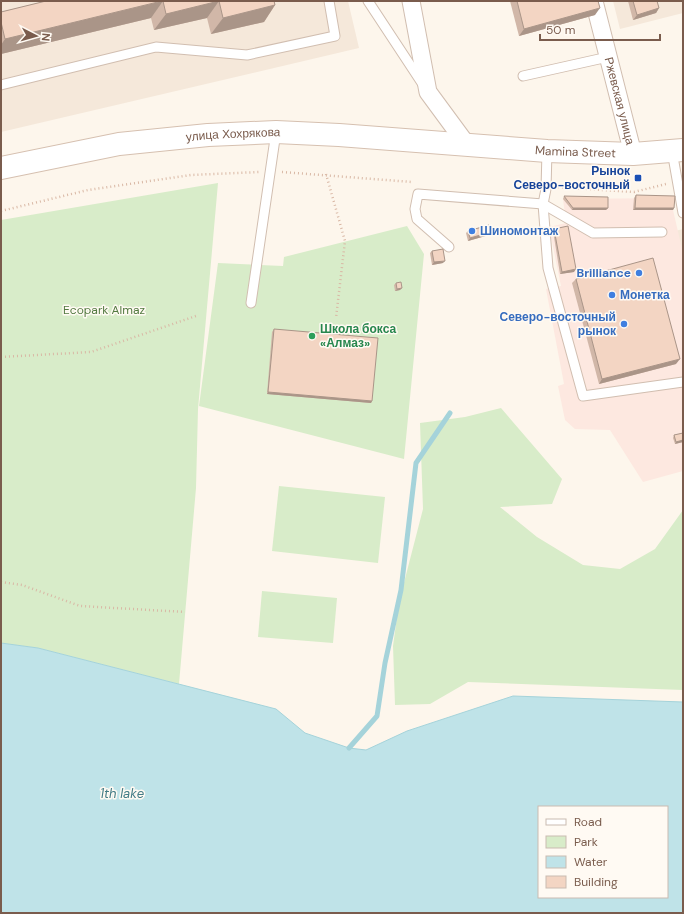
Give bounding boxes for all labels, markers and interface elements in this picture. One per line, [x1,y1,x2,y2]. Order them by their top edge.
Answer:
north arrow [16,16,56,56]
scale bar [540,16,660,42]
text: 50 m [546,22,575,38]
text: N [39,32,53,42]
street label: Ржевская улица [601,55,638,147]
street label: улица Хохрякова [185,124,281,145]
street label: Mamina Street [534,142,616,161]
place label: Рынок Северо-восточный [514,163,631,193]
marker: Рынок Северо-восточный [633,173,643,183]
place label: Шиномонтаж [480,223,559,239]
marker: Шиномонтаж [467,226,477,236]
place label: Brilliance [577,265,631,281]
marker: Brilliance [634,268,644,278]
place label: Монетка [620,287,670,303]
marker: Монетка [607,290,617,300]
park label: Ecopark Almaz [63,302,145,318]
place label: Северо-восточный рынок [500,309,617,339]
marker: Северо-восточный рынок [619,319,629,329]
place label: Школа бокса «Алмаз» [320,321,396,351]
marker: Школа бокса «Алмаз» [307,331,317,341]
water label: 1th lake [100,785,144,802]
legend [538,806,668,898]
text: Road [574,814,602,830]
text: Park [574,834,598,850]
text: Water [574,854,608,870]
text: Building [574,874,618,890]

